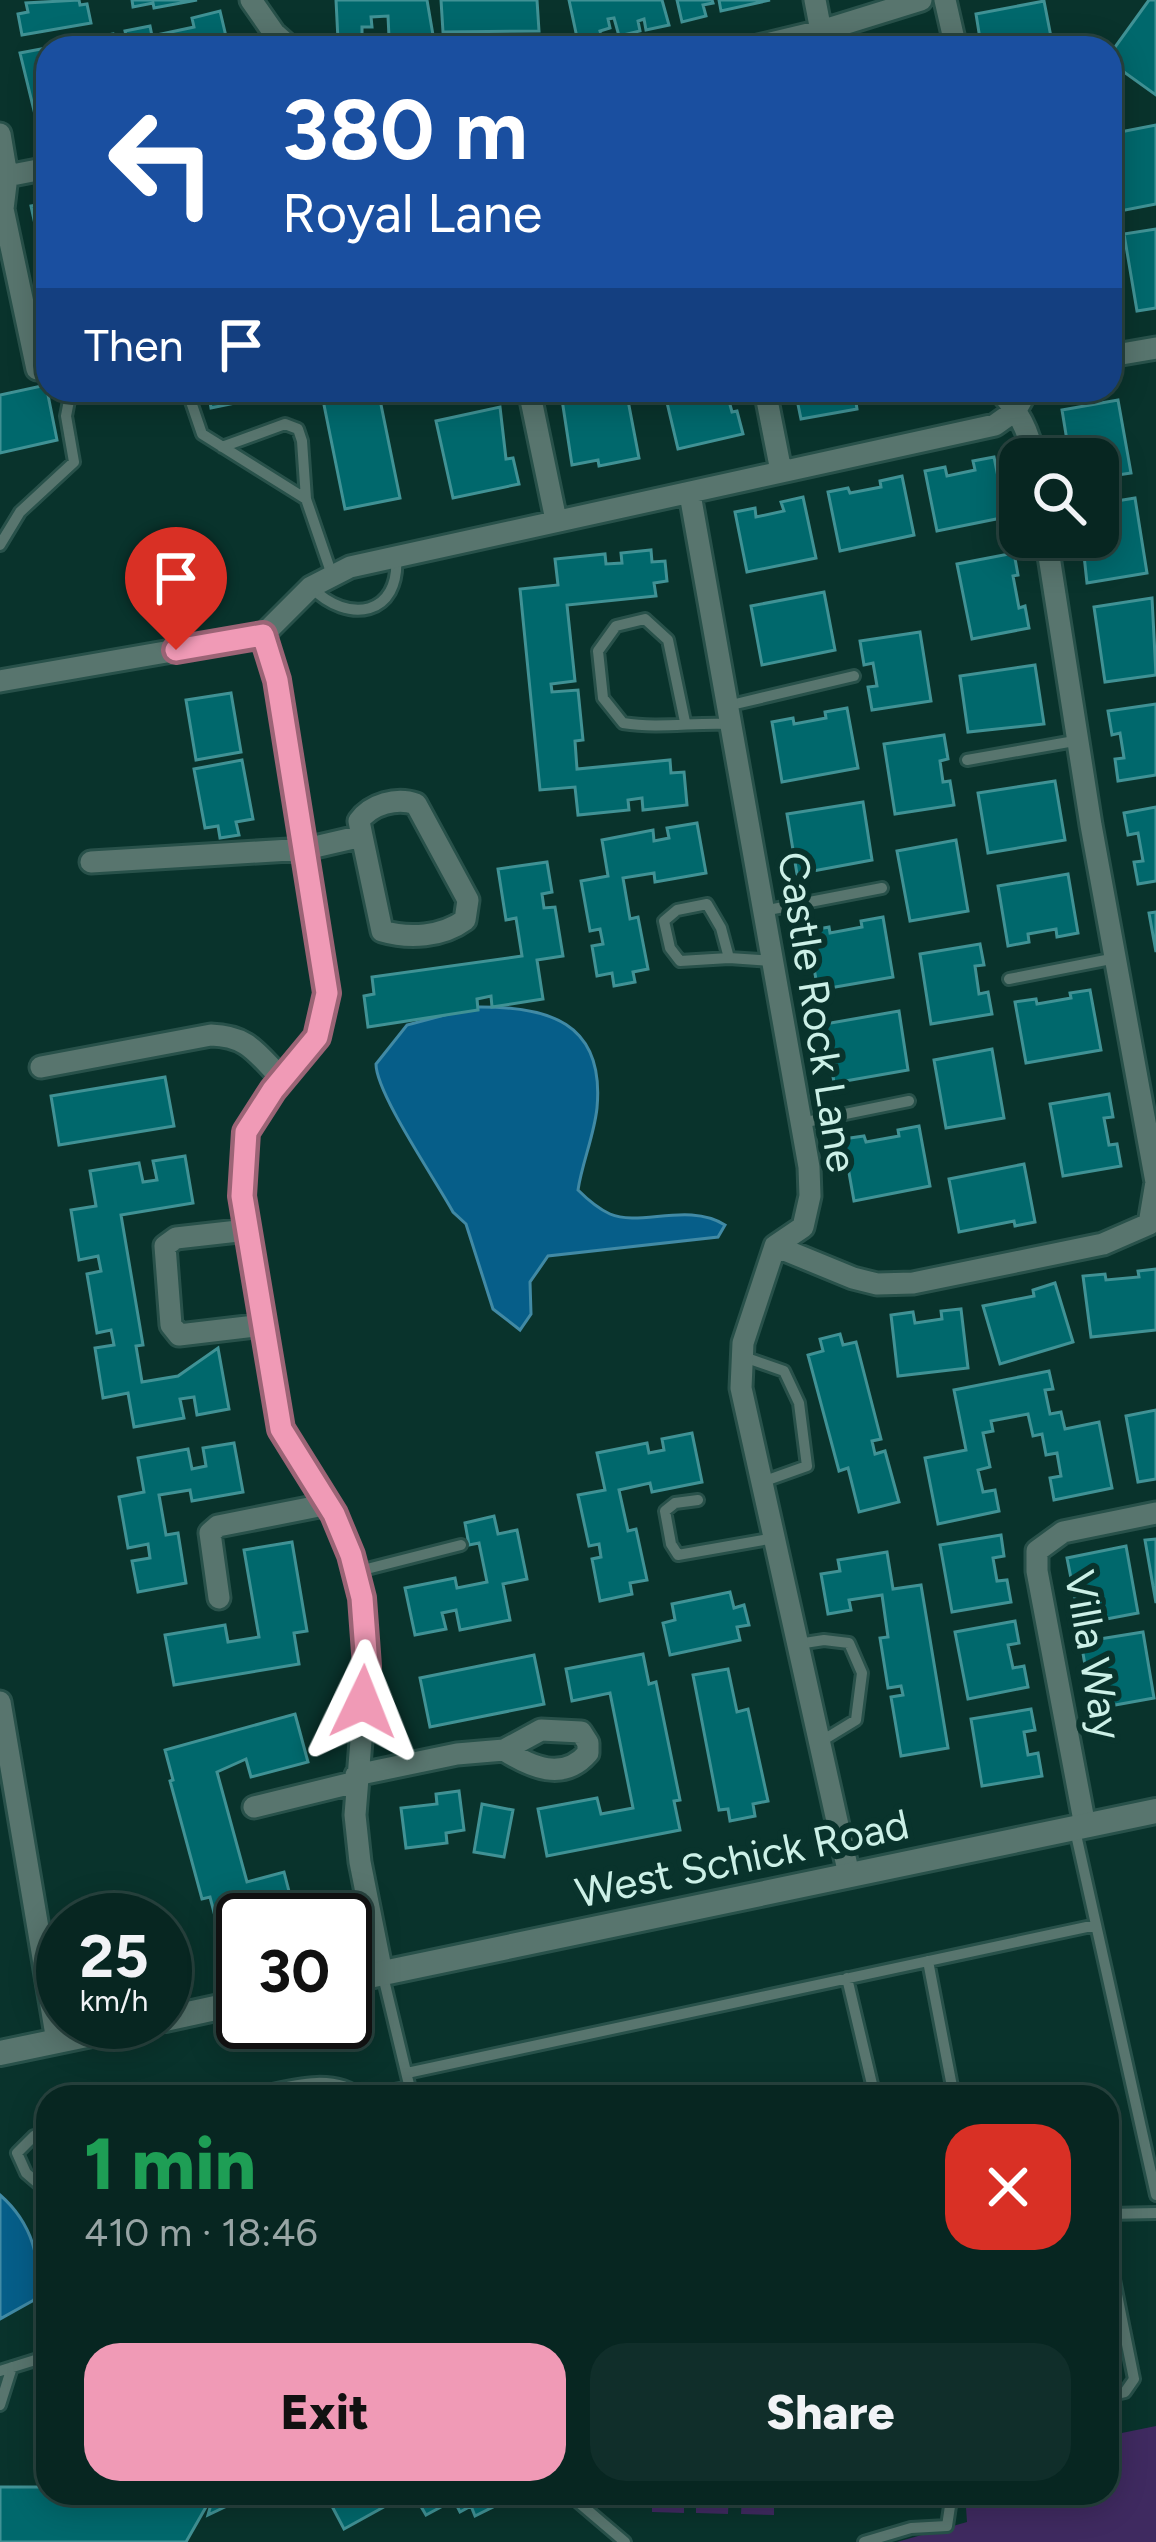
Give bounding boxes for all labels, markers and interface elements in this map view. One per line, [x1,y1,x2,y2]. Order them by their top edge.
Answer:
text: 380 m [282,79,528,180]
icon: left [84,84,240,240]
text: Royal Lane [282,181,542,246]
icon: arrive [208,312,274,378]
text: Then [84,318,184,372]
map controls [999,438,1119,558]
button: search [999,438,1119,558]
pin [125,527,227,650]
icon: arrive [143,545,209,611]
street label: Castle Rock Lane [767,848,868,1176]
street label: Villa Way [1054,1566,1133,1744]
position arrow [300,1639,426,1765]
street label: West Schick Road [571,1798,913,1919]
speed limit sign: 30 [216,1893,372,2049]
text: 25 [79,1920,149,1992]
text: km/h [80,1982,148,2019]
text: 1 min [84,2121,256,2207]
button: close [945,2124,1071,2250]
text: 410 m · 18:46 [84,2209,318,2256]
button: Exit [84,2343,566,2481]
button: Share [590,2343,1071,2481]

